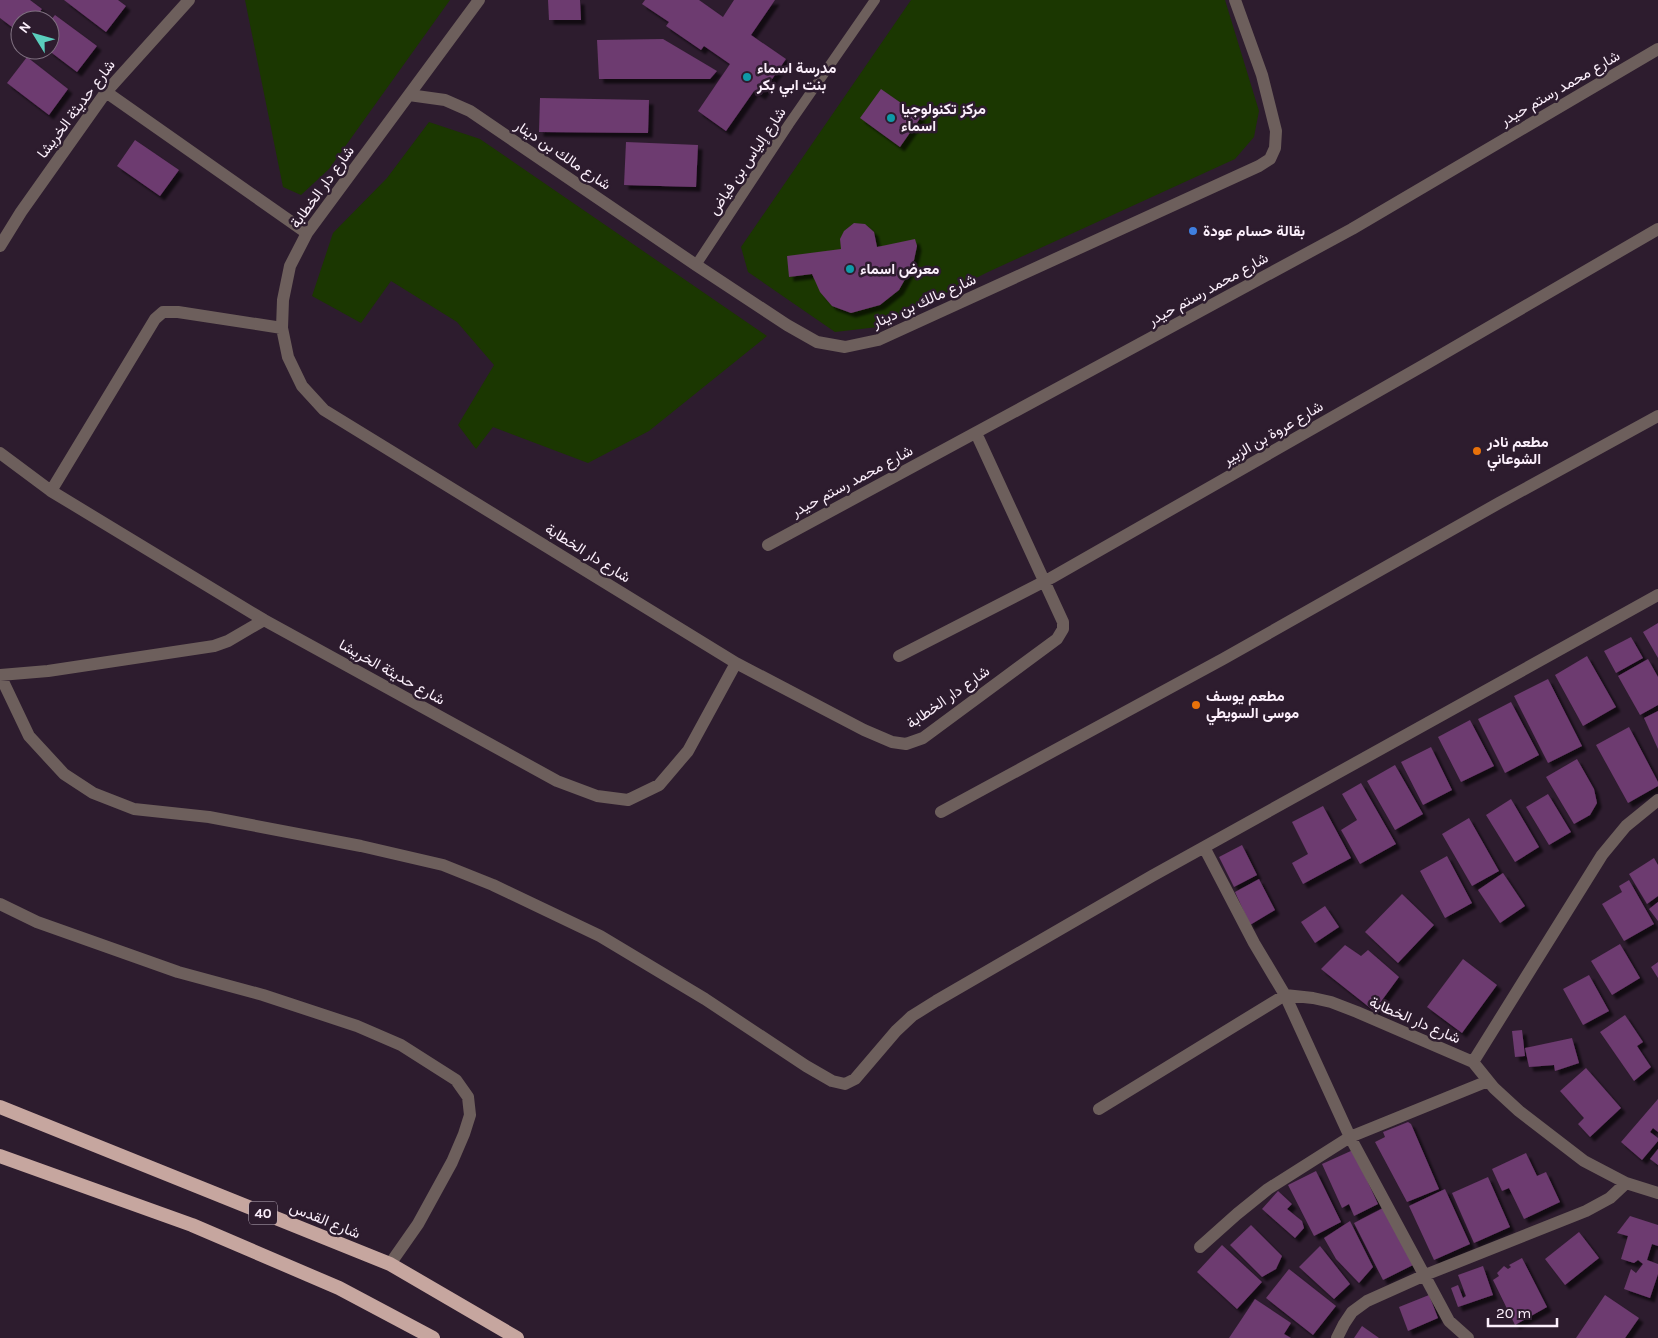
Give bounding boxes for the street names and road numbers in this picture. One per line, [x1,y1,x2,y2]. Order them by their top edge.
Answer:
street label: شارع محمد رستم حيدر [1496,46,1624,132]
street label: شارع حديثة الخريشا [33,56,121,163]
street label: شارع إلياس بن فياض [704,104,791,219]
street label: شارع مالك بن دينار [510,116,615,196]
street label: شارع دار الخطابة [286,142,360,233]
street label: شارع محمد رستم حيدر [1144,248,1272,332]
street label: شارع مالك بن دينار [868,270,980,334]
street label: شارع عروة بن الزبير [1219,397,1327,471]
street label: شارع محمد رستم حيدر [787,441,917,523]
street label: شارع دار الخطابة [541,520,634,588]
street label: شارع حديثة الخريشا [335,635,448,710]
street label: شارع دار الخطابة [903,662,994,734]
street label: شارع دار الخطابة [1366,993,1463,1049]
street label: شارع القدس [286,1198,363,1244]
road number: 40 [249,1202,277,1224]

